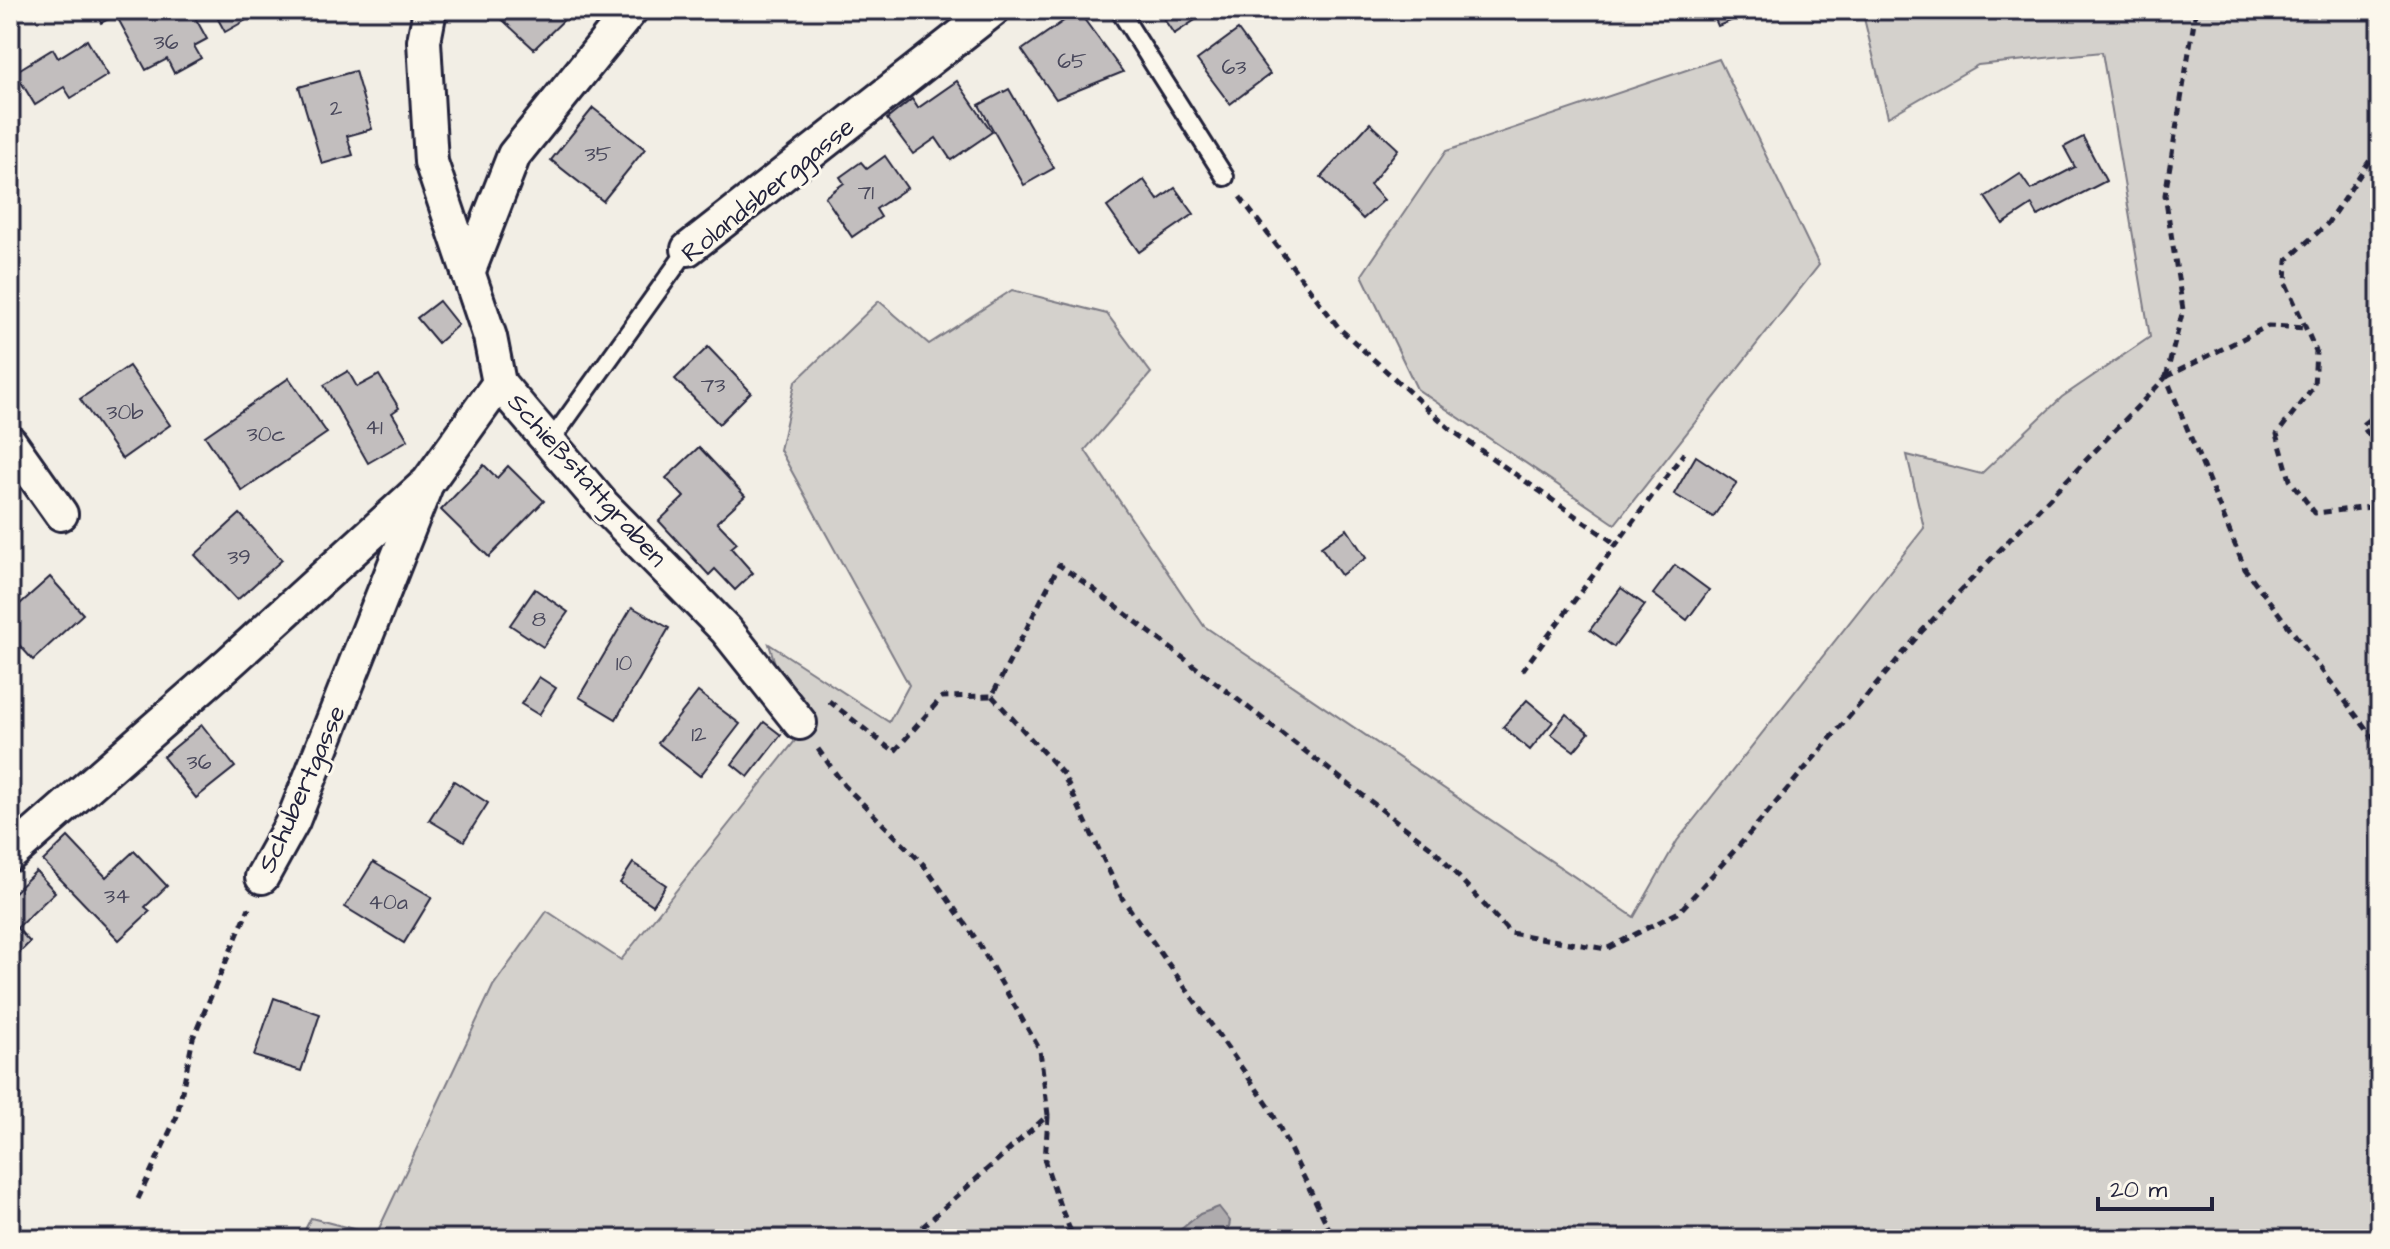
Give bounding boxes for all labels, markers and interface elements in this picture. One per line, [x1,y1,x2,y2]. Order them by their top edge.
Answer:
house number: 36 [154,27,179,58]
house number: 65 [1057,46,1087,77]
house number: 63 [1222,52,1247,83]
house number: 2 [330,93,343,124]
street label: Rolandsberggasse [674,109,863,273]
house number: 35 [585,139,612,170]
house number: 71 [858,177,874,208]
house number: 73 [701,370,725,401]
street label: Schießstattgraben [498,385,675,576]
house number: 30b [106,397,144,428]
house number: 41 [365,412,383,443]
house number: 30c [247,419,286,450]
house number: 39 [227,542,251,573]
house number: 8 [532,604,546,635]
house number: 10 [616,648,632,679]
street label: Schubertgasse [249,700,357,879]
house number: 12 [691,719,707,750]
house number: 36 [187,747,212,778]
house number: 34 [104,881,130,912]
house number: 40a [368,887,408,918]
scale bar [2098,1161,2212,1211]
text: 20 m [2110,1173,2167,1207]

